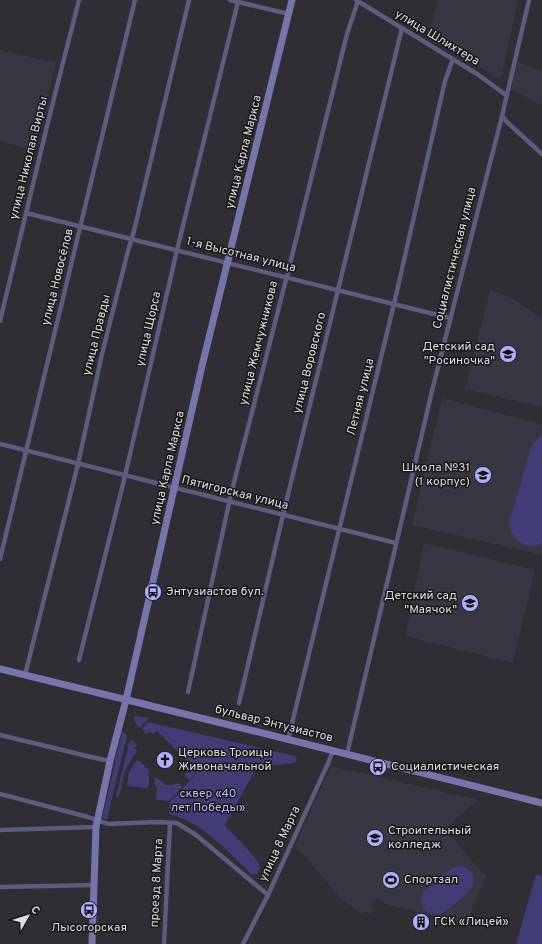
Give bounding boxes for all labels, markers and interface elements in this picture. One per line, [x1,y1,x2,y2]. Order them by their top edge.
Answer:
street label: улица Шлихтера [392,6,482,70]
street label: улица Карла Маркса [222,93,266,211]
street label: улица Николая Вирты [6,95,52,221]
street label: Социалистическая улица [430,185,480,331]
street label: улица Новосёлов [38,227,78,327]
street label: 1-я Высотная улица [185,234,297,276]
street label: улица Жемчужникова [236,279,282,407]
street label: улица Щорса [133,290,165,368]
street label: улица Правды [79,293,115,377]
street label: улица Воровского [290,310,330,415]
place label: Детский сад "Росиночка" [422,339,495,369]
school or university icon: Детский сад "Росиночка" [498,344,518,364]
street label: Летняя улица [344,357,378,437]
street label: улица Карла Маркса [147,409,189,527]
place label: Школа №31 (1 корпус) [402,460,470,490]
school or university icon: Школа №31 (1 корпус) [473,465,493,485]
street label: Пятигорская улица [180,472,290,514]
bus stop icon: Энтузиастов бул. [143,582,163,602]
place label: Энтузиастов бул. [166,584,264,600]
place label: Детский сад "Маячок" [384,588,457,618]
school or university icon: Детский сад "Маячок" [460,593,480,613]
street label: бульвар Энтузиастов [213,702,335,746]
place label: Церковь Троицы Живоначальной [178,745,272,775]
church icon: Церковь Троицы Живоначальной [155,750,175,770]
bus stop icon: Социалистическая [368,757,388,777]
place label: Социалистическая [391,759,499,775]
park label: cквер «40 лет Победы» [171,786,245,816]
street label: улица 8 Марта [255,804,305,884]
place label: Строительный колледж [388,823,471,853]
school or university icon: Строительный колледж [365,828,385,848]
street label: проезд 8 Марта [147,838,167,928]
sports icon: Спортзал [381,870,401,890]
place label: Спортзал [404,872,458,888]
north arrow [8,896,48,936]
bus stop icon: Лысогорская [79,900,99,920]
text: С [27,903,43,917]
building icon: ГСК «Лицей» [411,912,431,932]
place label: ГСК «Лицей» [434,914,509,930]
place label: Лысогорская [51,920,127,936]

